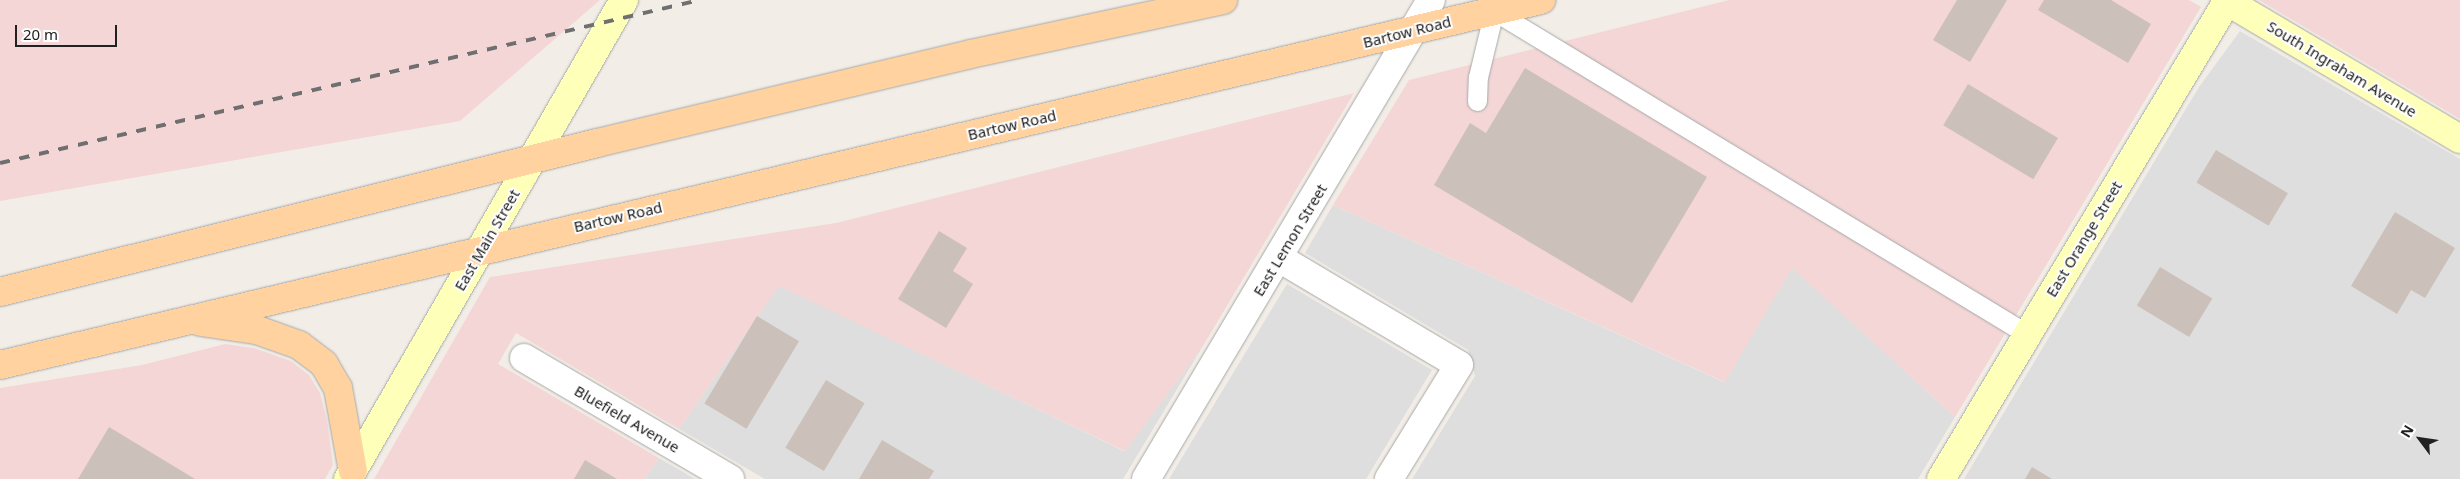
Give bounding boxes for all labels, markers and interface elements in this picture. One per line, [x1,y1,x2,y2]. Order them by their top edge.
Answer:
street label: Bartow Road [1361,12,1453,52]
scale bar [18,15,120,47]
street label: South Ingraham Avenue [2264,17,2420,121]
text: 20 m [23,24,58,44]
street label: Bartow Road [966,106,1058,144]
street label: East Orange Street [2042,178,2126,300]
street label: East Lemon Street [1249,181,1331,299]
street label: East Main Street [451,186,523,294]
street label: Bartow Road [572,198,664,236]
street label: Bluefield Avenue [571,382,683,456]
north arrow [2395,414,2445,464]
text: N [2396,421,2418,441]

